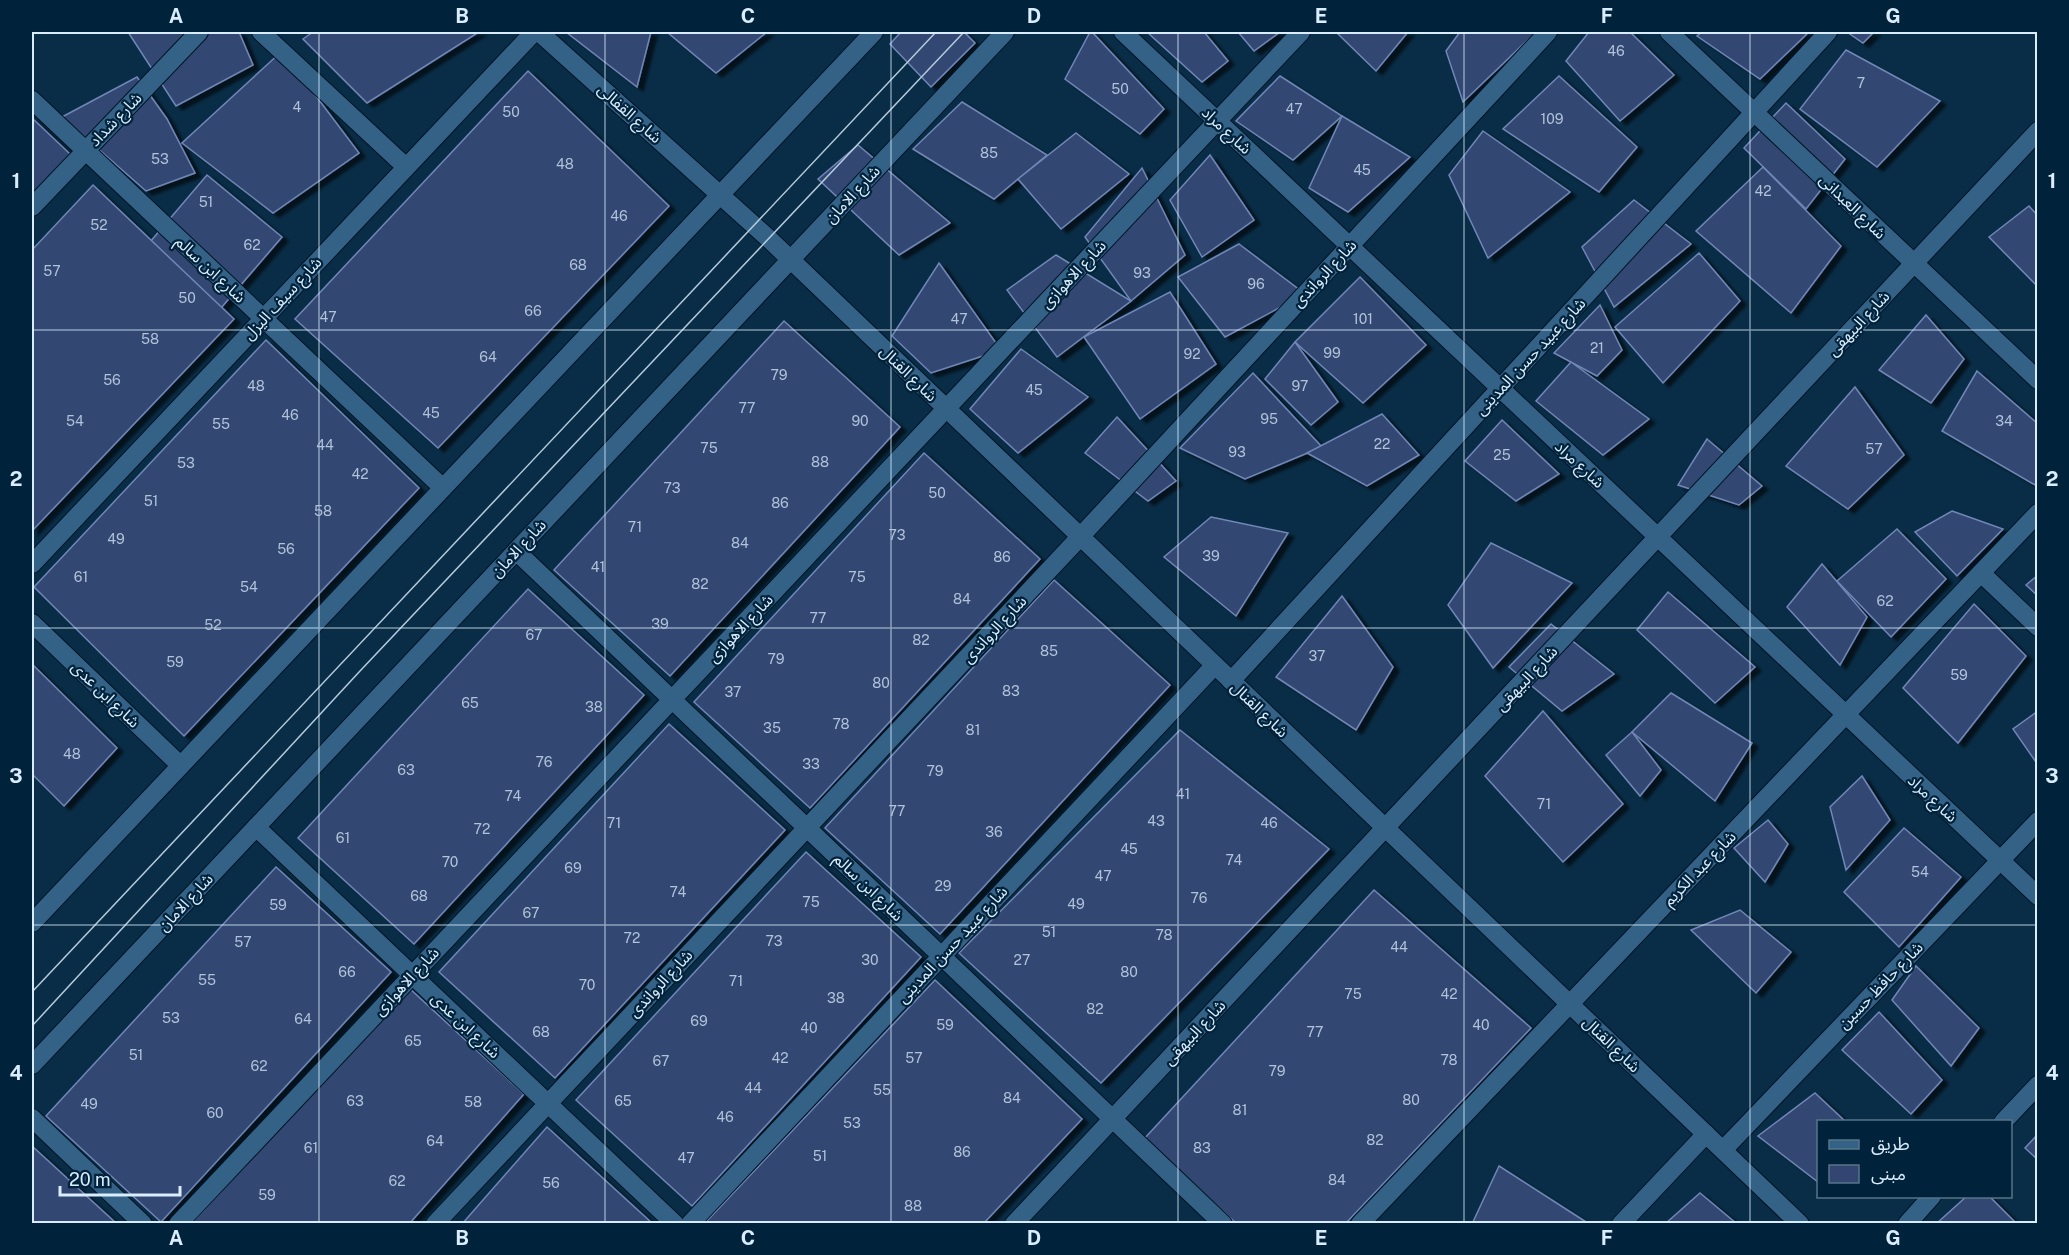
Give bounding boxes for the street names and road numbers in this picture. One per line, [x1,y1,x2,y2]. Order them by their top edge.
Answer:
street label: شارع القفالى [592,80,666,149]
street label: شارع شداد [85,88,148,152]
street label: شارع مراد [1196,103,1255,160]
street label: شارع الامان [821,161,886,229]
street label: شارع العبدانى [1813,170,1890,245]
street label: شارع ابن سالم [170,232,250,309]
street label: شارع الاهوازى [1037,236,1112,315]
street label: شارع الرواندى [1288,236,1363,313]
street label: شارع سيف اليزل [239,253,328,346]
street label: شارع البيهقى [1823,287,1896,362]
street label: شارع عبيد حسن المدينى [1471,294,1592,421]
street label: شارع القنال [874,341,941,407]
street label: شارع مراد [1549,437,1608,494]
street label: شارع الامان [487,515,552,583]
street label: شارع الاهوازى [704,590,779,669]
street label: شارع الرواندى [958,592,1033,669]
street label: شارع البيهقى [1491,642,1564,717]
street label: شارع ابن عدى [66,657,144,734]
street label: شارع القنال [1225,677,1292,743]
street label: شارع مراد [1902,771,1961,828]
street label: شارع عبد الكريم [1659,827,1742,912]
street label: شارع ابن سالم [828,850,907,927]
street label: شارع الامان [154,869,219,937]
street label: شارع عبيد حسن المدينى [893,882,1014,1009]
street label: شارع حافظ حسين [1834,938,1929,1035]
street label: شارع الاهوازى [370,943,445,1022]
street label: شارع الرواندى [624,946,699,1023]
street label: شارع ابن عدى [425,989,504,1064]
street label: شارع البيهقى [1159,996,1232,1071]
street label: شارع القنال [1577,1012,1644,1078]

